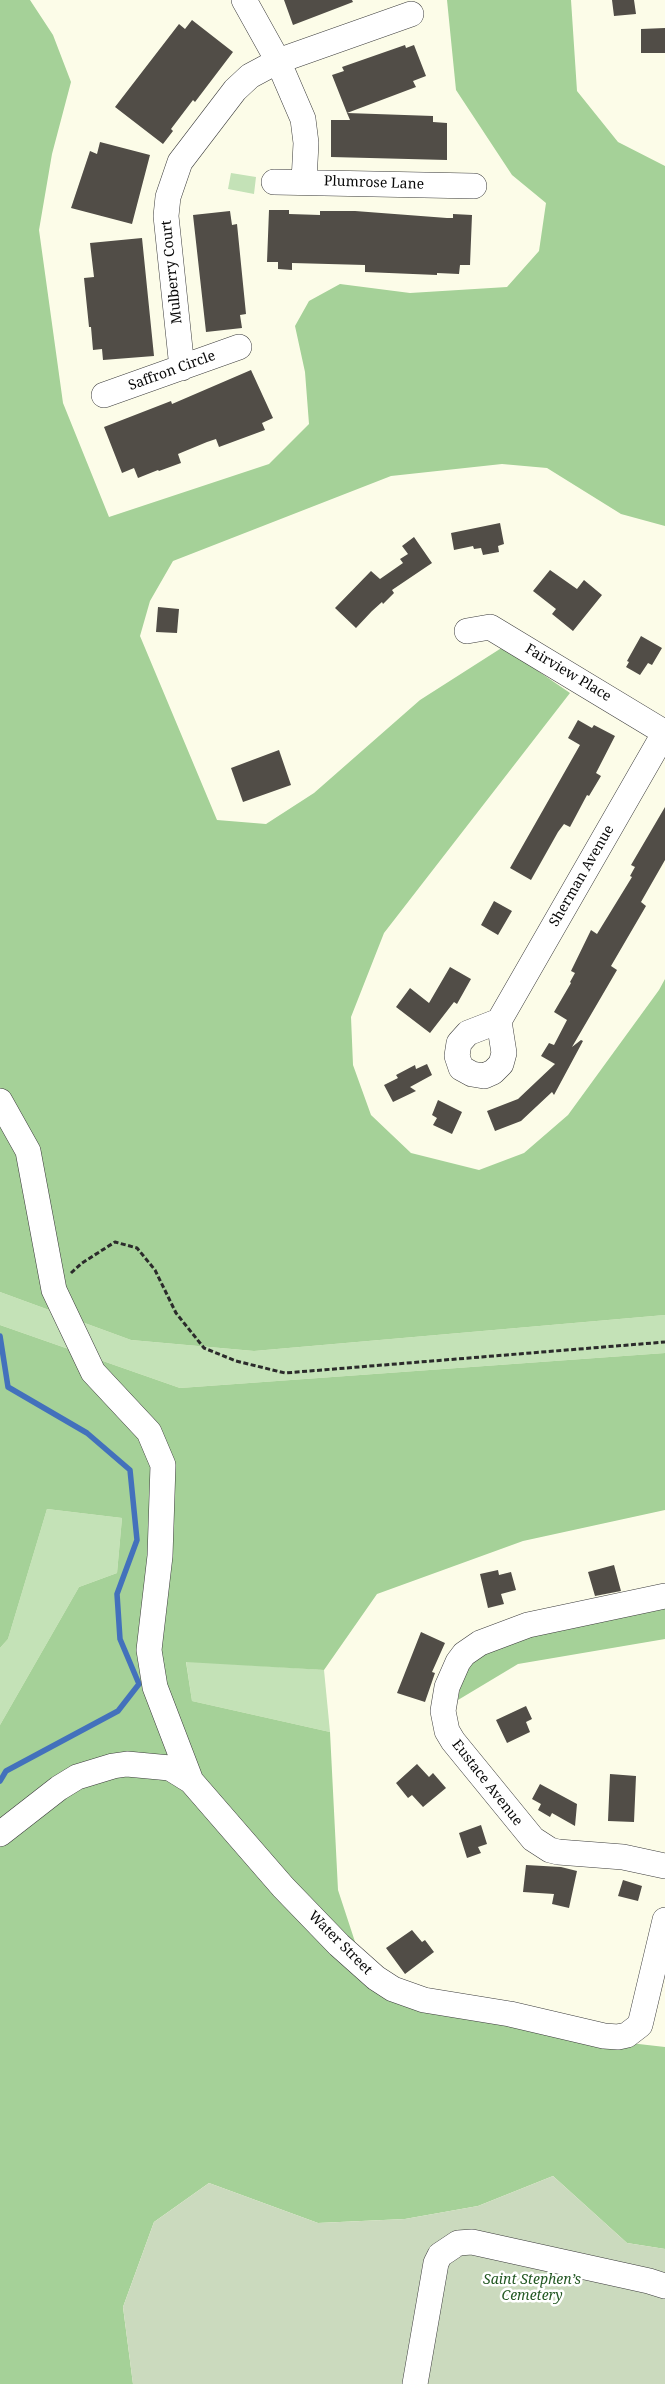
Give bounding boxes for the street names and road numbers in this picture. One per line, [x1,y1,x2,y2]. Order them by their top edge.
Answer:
street label: Plumrose Lane [324,173,424,193]
street label: Mulberry Court [158,219,186,325]
street label: Saffron Circle [126,348,218,394]
street label: Fairview Place [522,641,614,705]
street label: Sherman Avenue [546,822,618,930]
street label: Eustace Avenue [448,1737,526,1829]
street label: Water Street [305,1908,375,1978]

